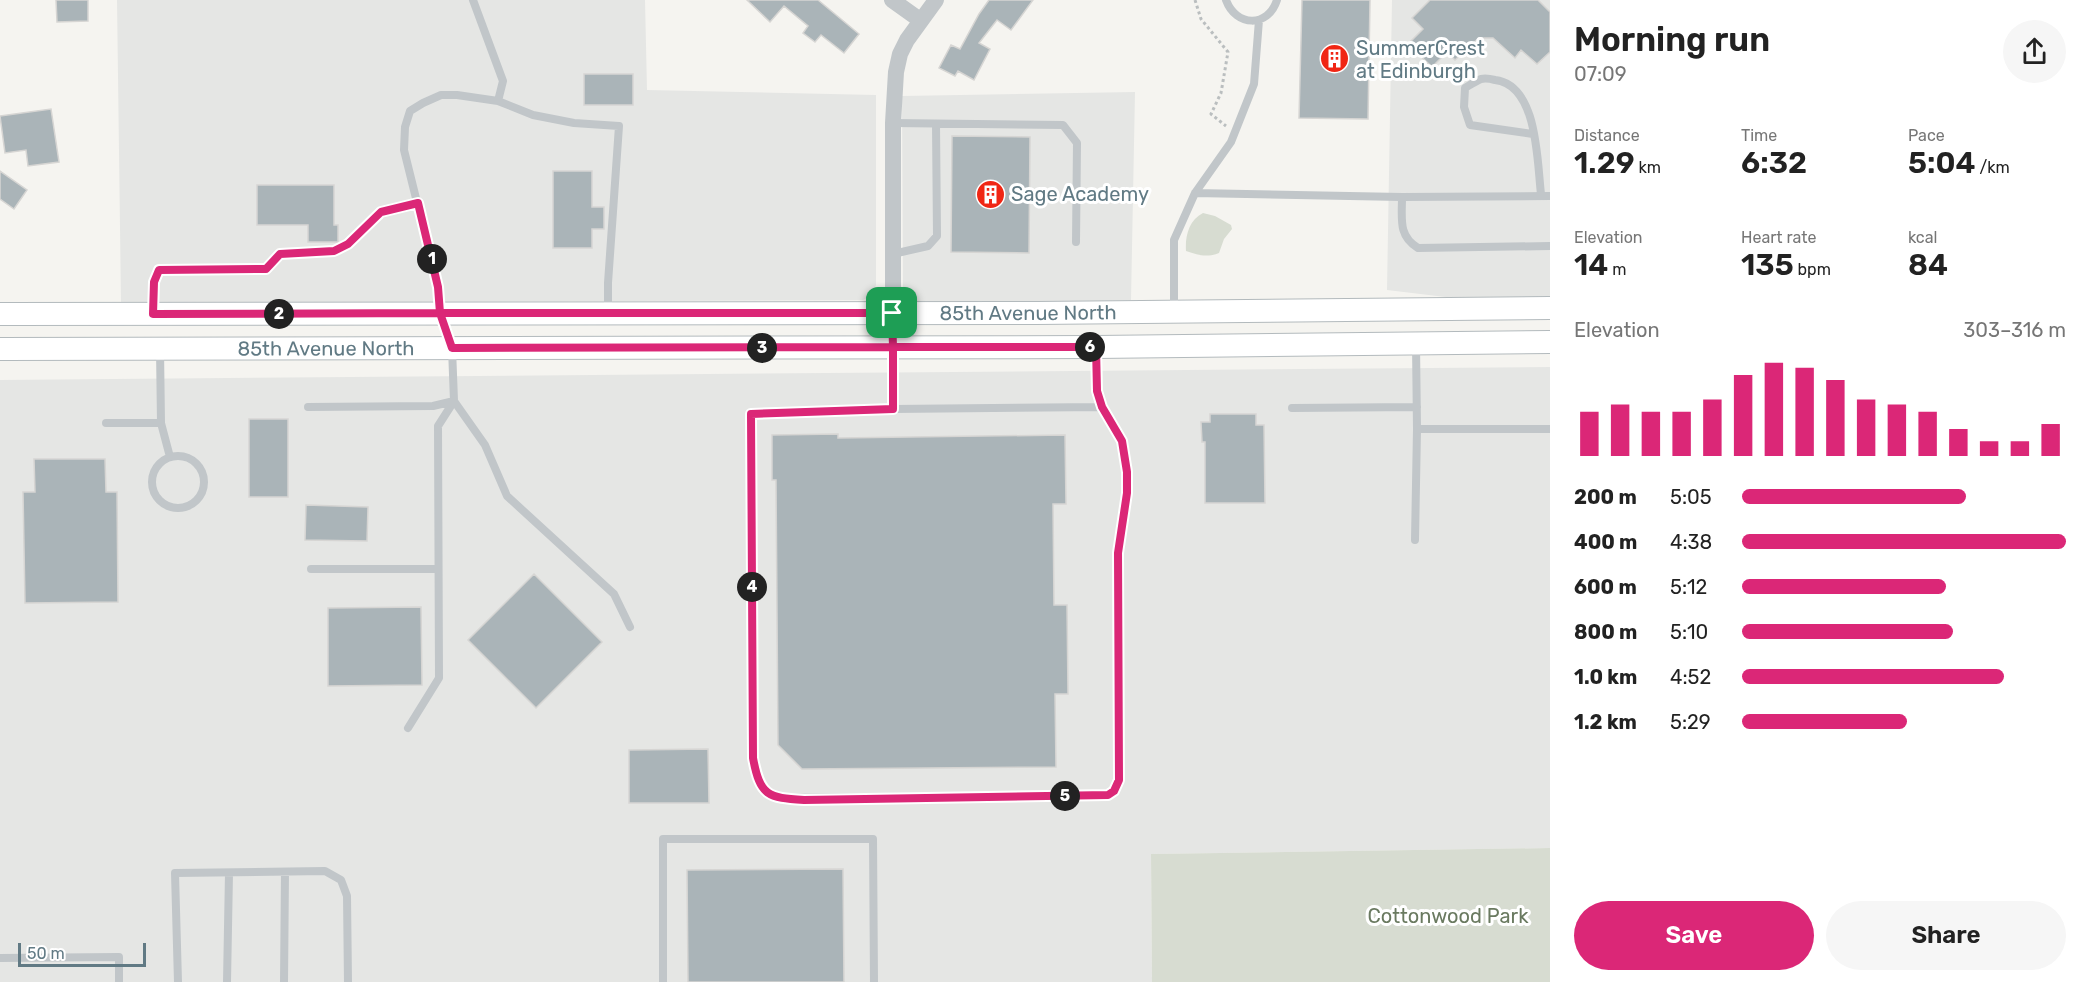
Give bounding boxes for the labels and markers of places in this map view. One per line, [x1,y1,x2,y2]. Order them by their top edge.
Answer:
place label: SummerCrest at Edinburgh [1356,36,1485,83]
building icon: SummerCrest at Edinburgh [1319,43,1351,75]
building icon: Sage Academy [974,178,1006,210]
place label: Sage Academy [1011,182,1149,206]
pin: 1 [417,244,447,274]
pin [866,287,917,338]
pin: 2 [264,299,294,329]
pin: 6 [1075,332,1105,362]
pin: 3 [747,333,777,363]
pin: 4 [737,572,767,602]
pin: 5 [1050,781,1080,811]

